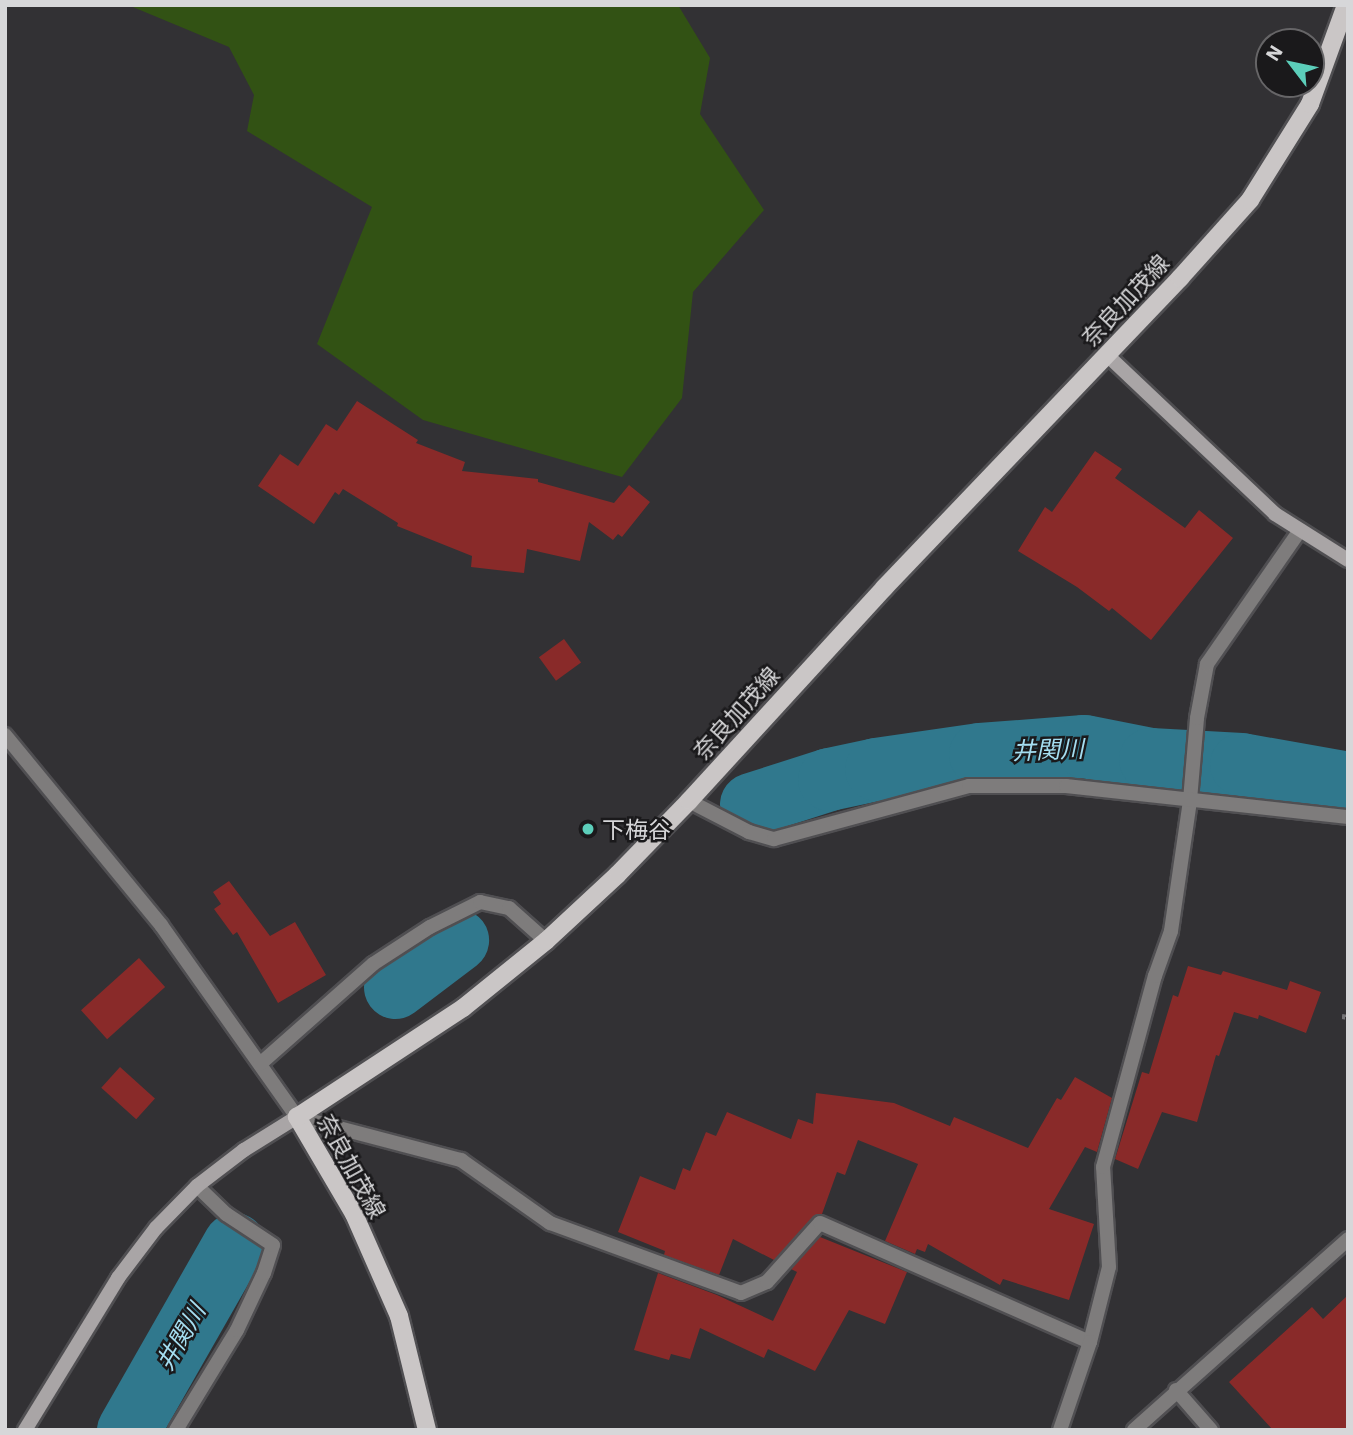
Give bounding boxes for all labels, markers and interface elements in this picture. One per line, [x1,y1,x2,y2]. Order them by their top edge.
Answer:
north arrow [1255,28,1325,98]
text: N [1260,41,1288,65]
street label: 奈良加茂線 [1076,249,1174,351]
street label: 奈良加茂線 [687,661,785,765]
water label: 井関川 [1012,734,1084,766]
place label: 下梅谷 [602,815,671,843]
marker: 下梅谷 [580,821,596,837]
street label: 奈良加茂線 [312,1109,392,1223]
water label: 井関川 [151,1299,211,1375]

